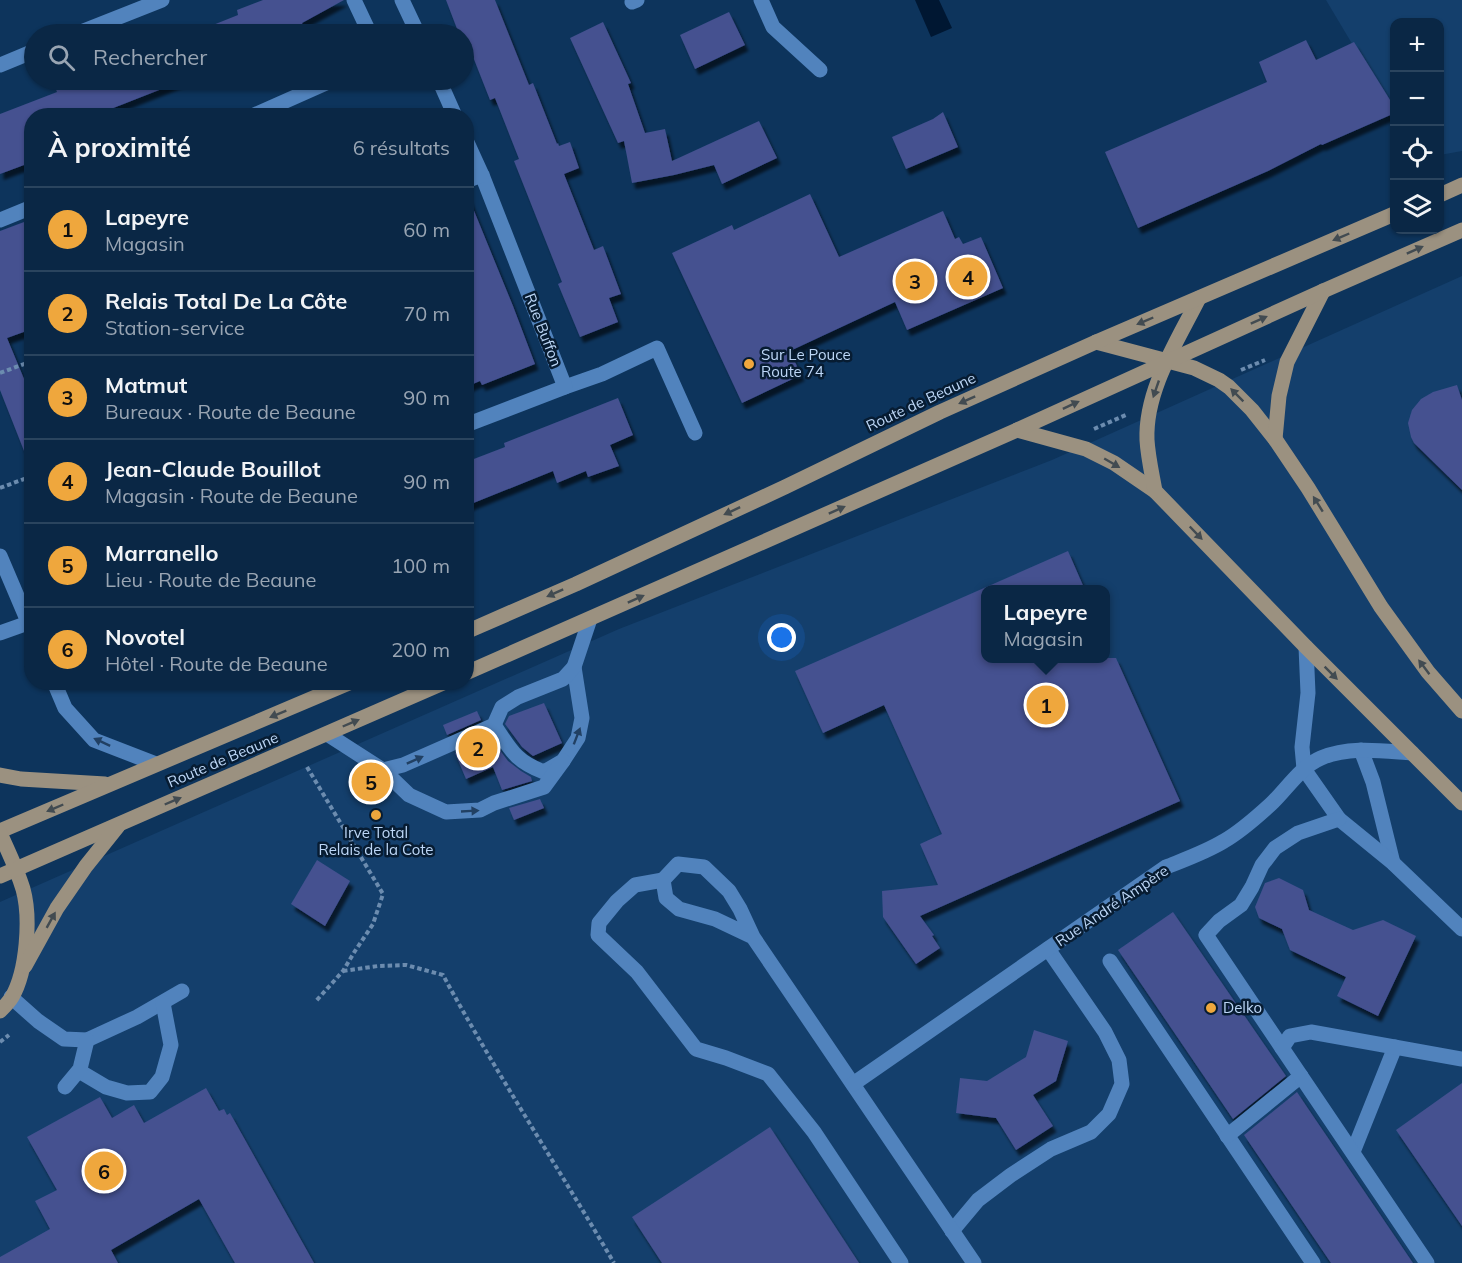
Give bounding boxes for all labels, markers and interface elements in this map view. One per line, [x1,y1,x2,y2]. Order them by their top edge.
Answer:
map controls [1390,18,1444,234]
button: + [1390,18,1444,72]
search box [24,24,474,90]
icon: search [45,41,78,74]
text: Rechercher [93,43,207,71]
button: − [1390,72,1444,126]
button: locate [1390,126,1444,180]
text: À proximité [48,131,191,164]
text: 6 résultats [353,135,450,160]
button: layers [1390,180,1444,234]
text: Lapeyre [105,203,189,231]
text: 1 [62,217,74,242]
text: 60 m [403,217,450,242]
text: Magasin [105,231,185,256]
one-way arrow [1331,232,1349,242]
one-way arrow [1406,246,1423,255]
pin: 4 [948,254,988,300]
pin: 3 [896,258,934,304]
text: Relais Total De La Côte [105,287,347,315]
street label: Rue Buffon [521,290,566,369]
text: 2 [62,301,74,326]
text: 70 m [403,301,450,326]
text: Station-service [105,315,245,340]
one-way arrow [1250,315,1267,324]
one-way arrow [1136,316,1154,326]
place label: Sur Le Pouce Route 74 [761,345,851,381]
marker: Sur Le Pouce Route 74 [742,357,756,371]
street label: Route de Beaune [863,368,979,435]
text: Matmut [105,371,187,399]
one-way arrow [1150,380,1160,398]
text: 3 [62,385,74,410]
text: 90 m [403,385,450,410]
one-way arrow [1231,389,1245,403]
one-way arrow [958,396,976,405]
text: Bureaux · Route de Beaune [105,399,356,424]
one-way arrow [1062,401,1079,410]
text: Jean-Claude Bouillot [105,455,321,483]
one-way arrow [1104,457,1120,468]
text: 4 [62,469,74,494]
text: 90 m [403,469,450,494]
text: Magasin · Route de Beaune [105,483,358,508]
one-way arrow [1312,496,1323,512]
one-way arrow [829,505,846,514]
one-way arrow [723,507,740,516]
one-way arrow [1188,525,1202,539]
text: Marranello [105,539,218,567]
text: 5 [62,553,74,578]
text: 100 m [391,553,450,578]
text: Lieu · Route de Beaune [105,567,316,592]
popup [981,585,1110,663]
one-way arrow [545,588,563,598]
one-way arrow [627,594,645,604]
text: Lapeyre [1004,598,1087,626]
text: Novotel [105,623,185,651]
your location [767,623,796,652]
text: Magasin [1004,626,1083,651]
text: 6 [62,637,74,662]
text: 200 m [391,637,450,662]
text: Hôtel · Route de Beaune [105,651,328,676]
one-way arrow [1419,659,1431,674]
one-way arrow [1324,665,1338,679]
pin: 1 [1026,682,1066,728]
one-way arrow [269,710,287,719]
one-way arrow [343,718,361,728]
pin: 2 [458,726,498,771]
one-way arrow [572,726,582,744]
street label: Route de Beaune [164,728,281,791]
one-way arrow [93,738,110,747]
one-way arrow [407,755,425,765]
pin: 5 [352,760,391,804]
one-way arrow [164,796,182,806]
one-way arrow [46,803,63,812]
one-way arrow [460,806,479,815]
marker: Irve Total Relais de la Cote [369,808,383,822]
place label: Irve Total Relais de la Cote [319,823,434,859]
street label: Rue André Ampère [1052,861,1172,950]
one-way arrow [46,911,56,928]
place label: Delko [1223,998,1262,1017]
marker: Delko [1204,1001,1218,1015]
pin: 6 [84,1148,124,1194]

